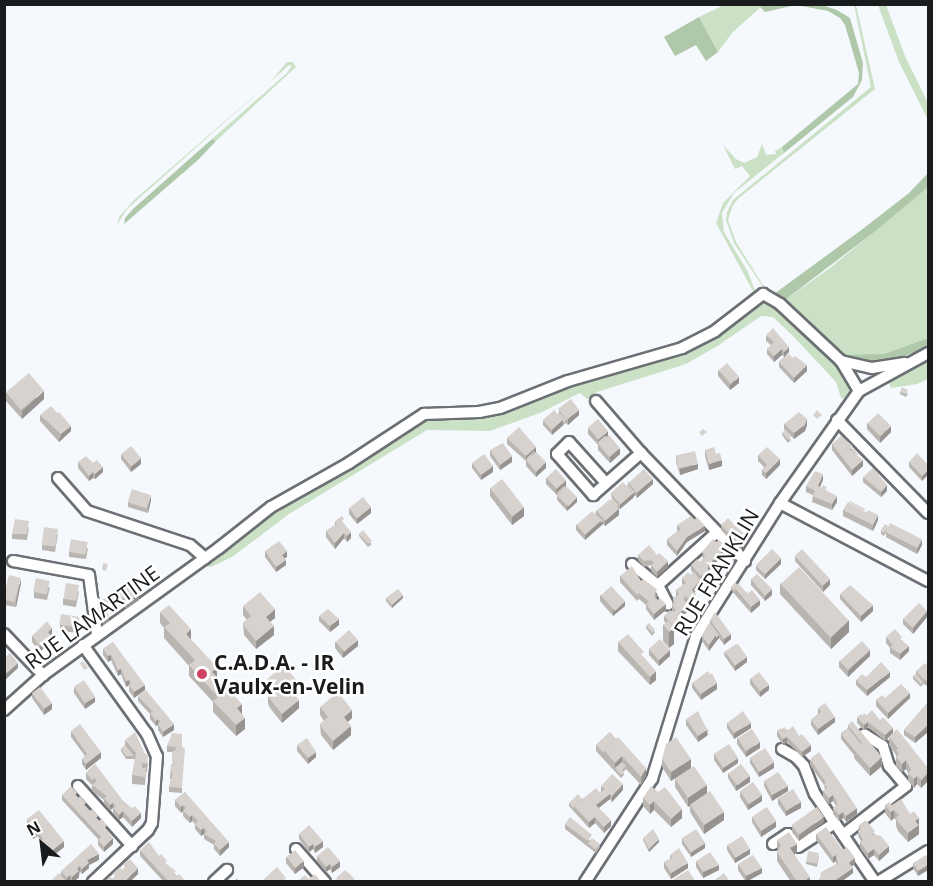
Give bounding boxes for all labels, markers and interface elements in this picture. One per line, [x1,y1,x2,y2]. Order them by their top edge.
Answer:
street label: RUE FRANKLIN [668,504,764,640]
street label: RUE LAMARTINE [20,560,164,674]
place label: C.A.D.A. - IR Vaulx-en-Velin [214,649,365,699]
marker: C.A.D.A. - IR Vaulx-en-Velin [195,667,209,681]
north arrow [12,814,72,874]
text: N [23,815,44,841]

